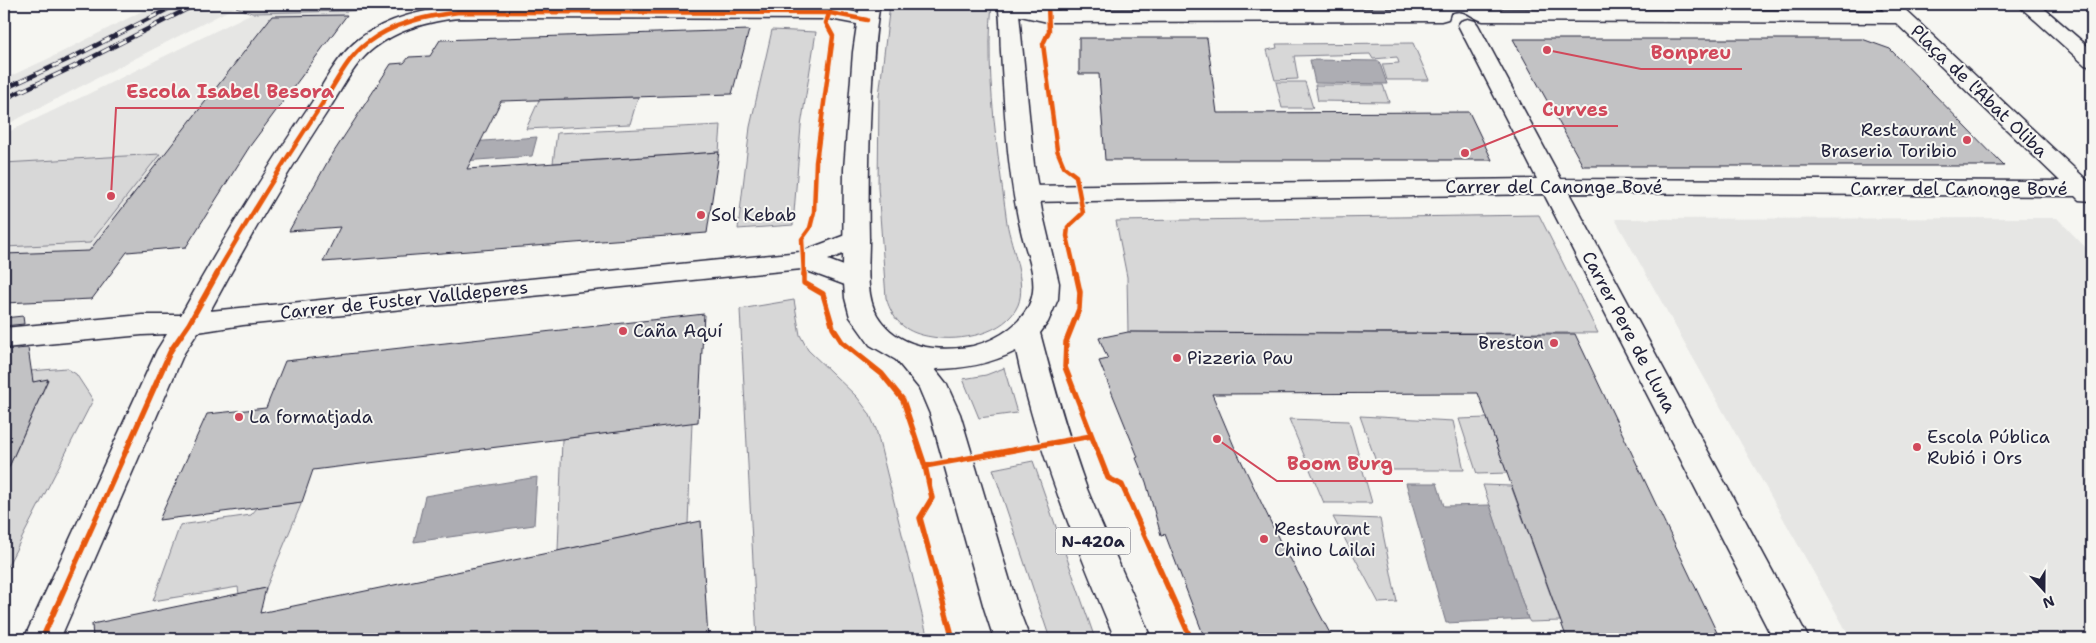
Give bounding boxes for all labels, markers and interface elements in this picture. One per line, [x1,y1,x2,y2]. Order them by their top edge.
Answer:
street label: Plaça de l'Abat Oliba [1905,19,2053,163]
callout: Bonpreu [1641,35,1742,69]
text: Bonpreu [1651,40,1731,65]
callout: Escola Isabel Besora [116,74,344,108]
text: Escola Isabel Besora [126,79,334,104]
callout: Curves [1532,92,1618,126]
text: Curves [1542,97,1608,122]
place label: Restaurant Braseria Toribio [1821,118,1957,163]
marker: Restaurant Braseria Toribio [1961,134,1973,146]
street label: Carrer del Canonge Bové [1445,175,1663,199]
street label: Carrer del Canonge Bové [1850,177,2068,201]
place label: Sol Kebab [711,203,796,227]
marker: Sol Kebab [695,209,707,221]
street label: Carrer Pere de Lluna [1576,247,1682,417]
street label: Carrer de Fuster Valldeperes [279,275,529,325]
place label: Caña Aquí [633,319,722,343]
marker: Caña Aquí [617,325,629,337]
place label: Breston [1478,331,1544,355]
marker: Breston [1548,337,1560,349]
place label: Pizzeria Pau [1187,346,1293,370]
marker: Pizzeria Pau [1171,352,1183,364]
place label: La formatjada [249,405,373,429]
marker: La formatjada [233,411,245,423]
place label: Escola Pública Rubió i Ors [1927,425,2050,470]
marker: Escola Pública Rubió i Ors [1911,441,1923,453]
callout: Boom Burg [1277,447,1403,481]
text: Boom Burg [1287,451,1393,476]
place label: Restaurant Chino Lailai [1274,517,1376,562]
road number: N-420a [1056,528,1130,554]
marker: Restaurant Chino Lailai [1258,533,1270,545]
north arrow [2018,566,2068,616]
text: N [2040,592,2057,613]

